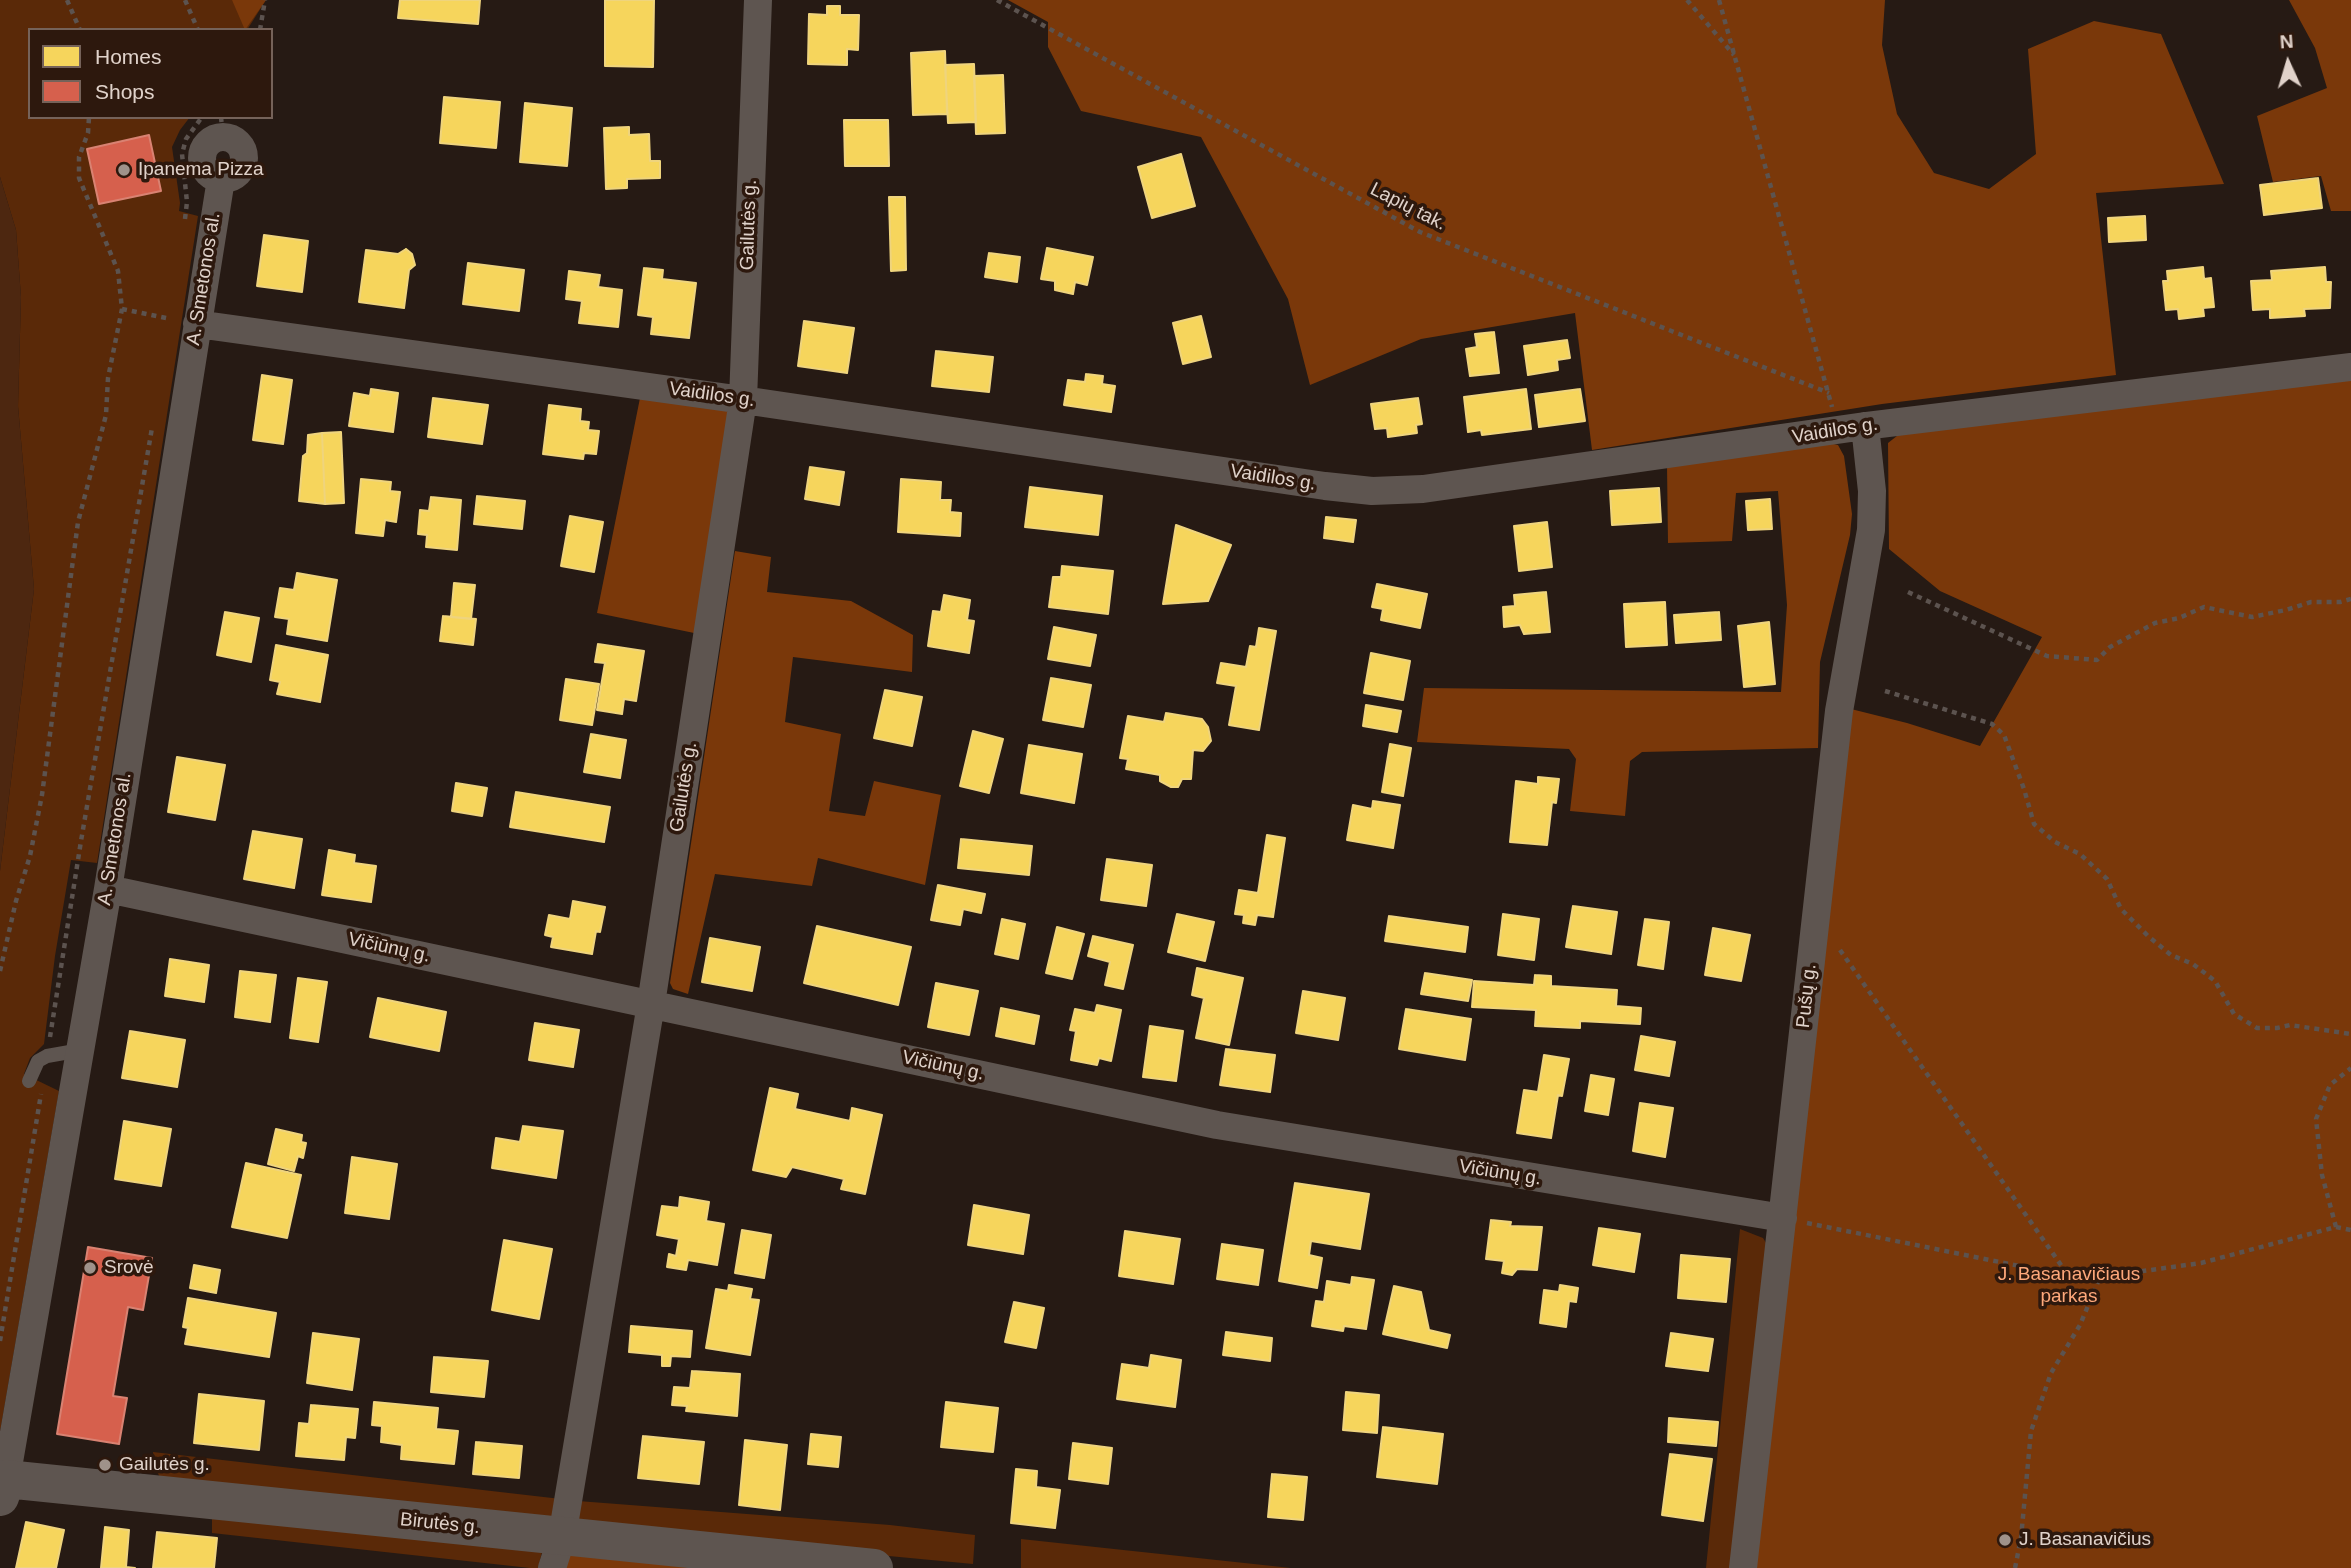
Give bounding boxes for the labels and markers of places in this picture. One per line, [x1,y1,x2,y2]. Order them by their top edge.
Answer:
place label: Ipanema Pizza [138,159,264,181]
marker: Ipanema Pizza [116,162,132,178]
place label: Srovė [104,1257,154,1279]
marker: Srovė [82,1260,98,1276]
place label: Gailutės g. [119,1454,210,1476]
marker: Gailutės g. [97,1457,113,1473]
place label: J. Basanavičius [2019,1529,2151,1551]
marker: J. Basanavičius [1997,1532,2013,1548]

